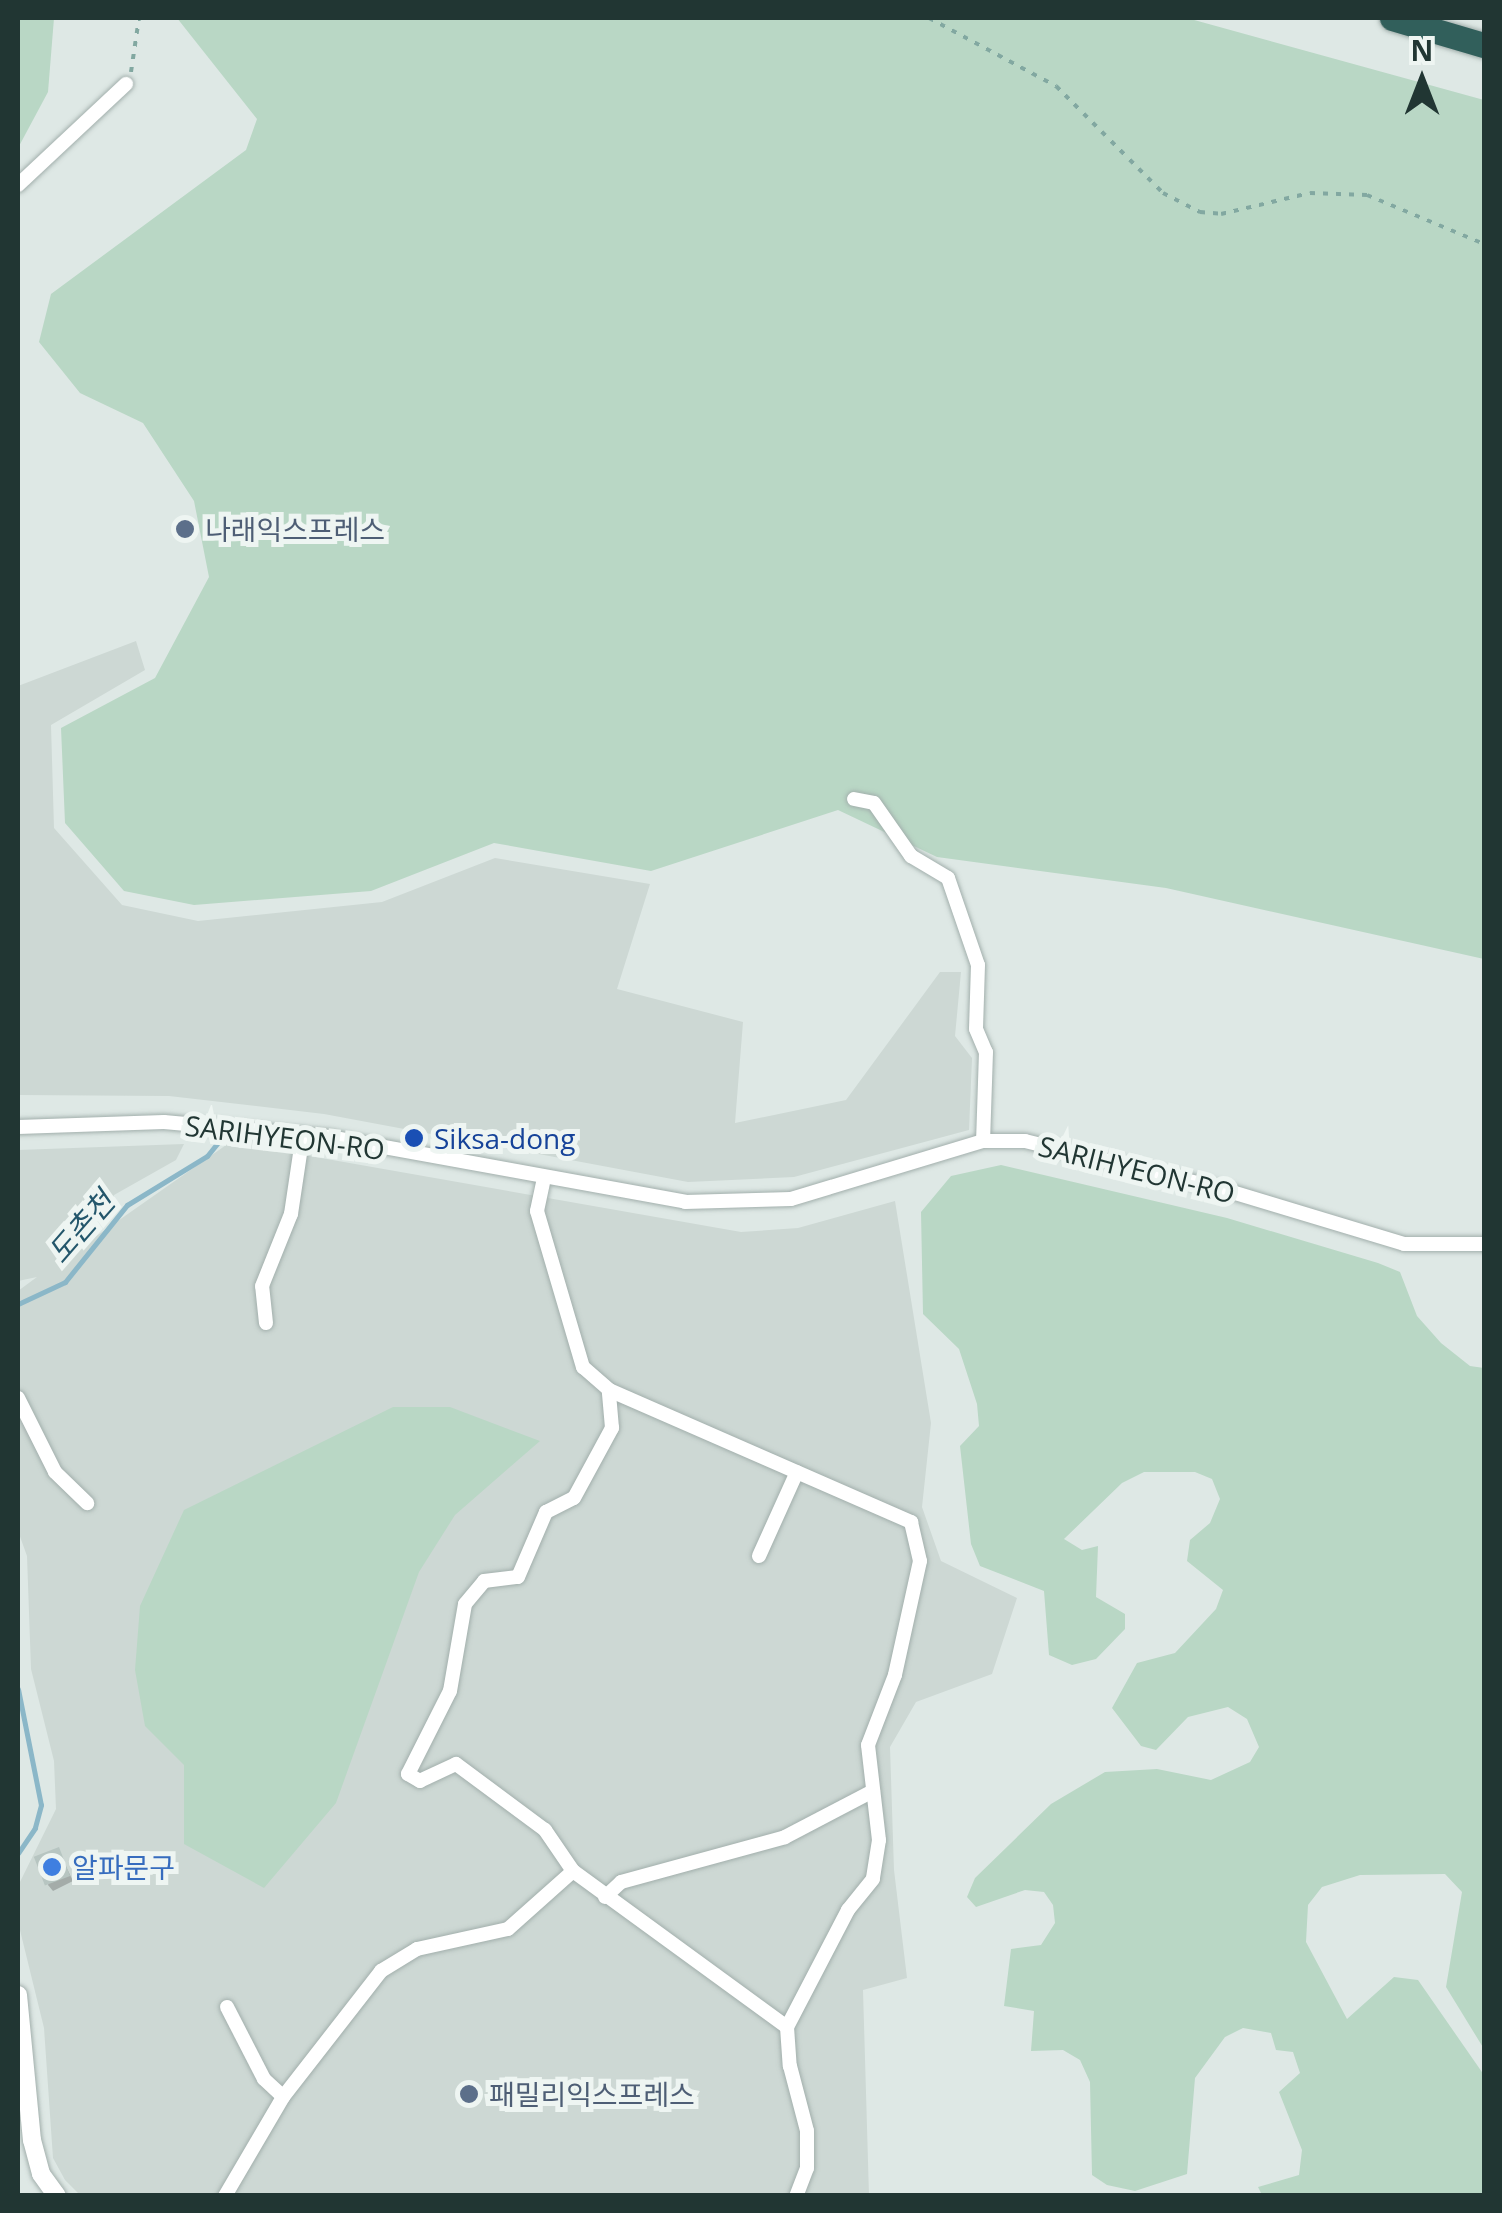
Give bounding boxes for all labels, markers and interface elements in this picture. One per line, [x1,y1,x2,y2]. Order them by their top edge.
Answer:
north arrow [1372,30,1472,130]
text: N [1411,31,1433,69]
place label: 나래익스프레스 [205,512,385,546]
marker: 나래익스프레스 [174,518,196,540]
street label: SARIHYEON-RO [183,1108,387,1166]
place label: Siksa-dong [434,1121,575,1155]
marker: Siksa-dong [403,1127,425,1149]
street label: SARIHYEON-RO [1035,1128,1239,1210]
water label: 도촌천 [40,1184,122,1270]
place label: 알파문구 [72,1850,175,1884]
marker: 알파문구 [41,1856,63,1878]
place label: 패밀리익스프레스 [489,2077,695,2111]
marker: 패밀리익스프레스 [458,2083,480,2105]

